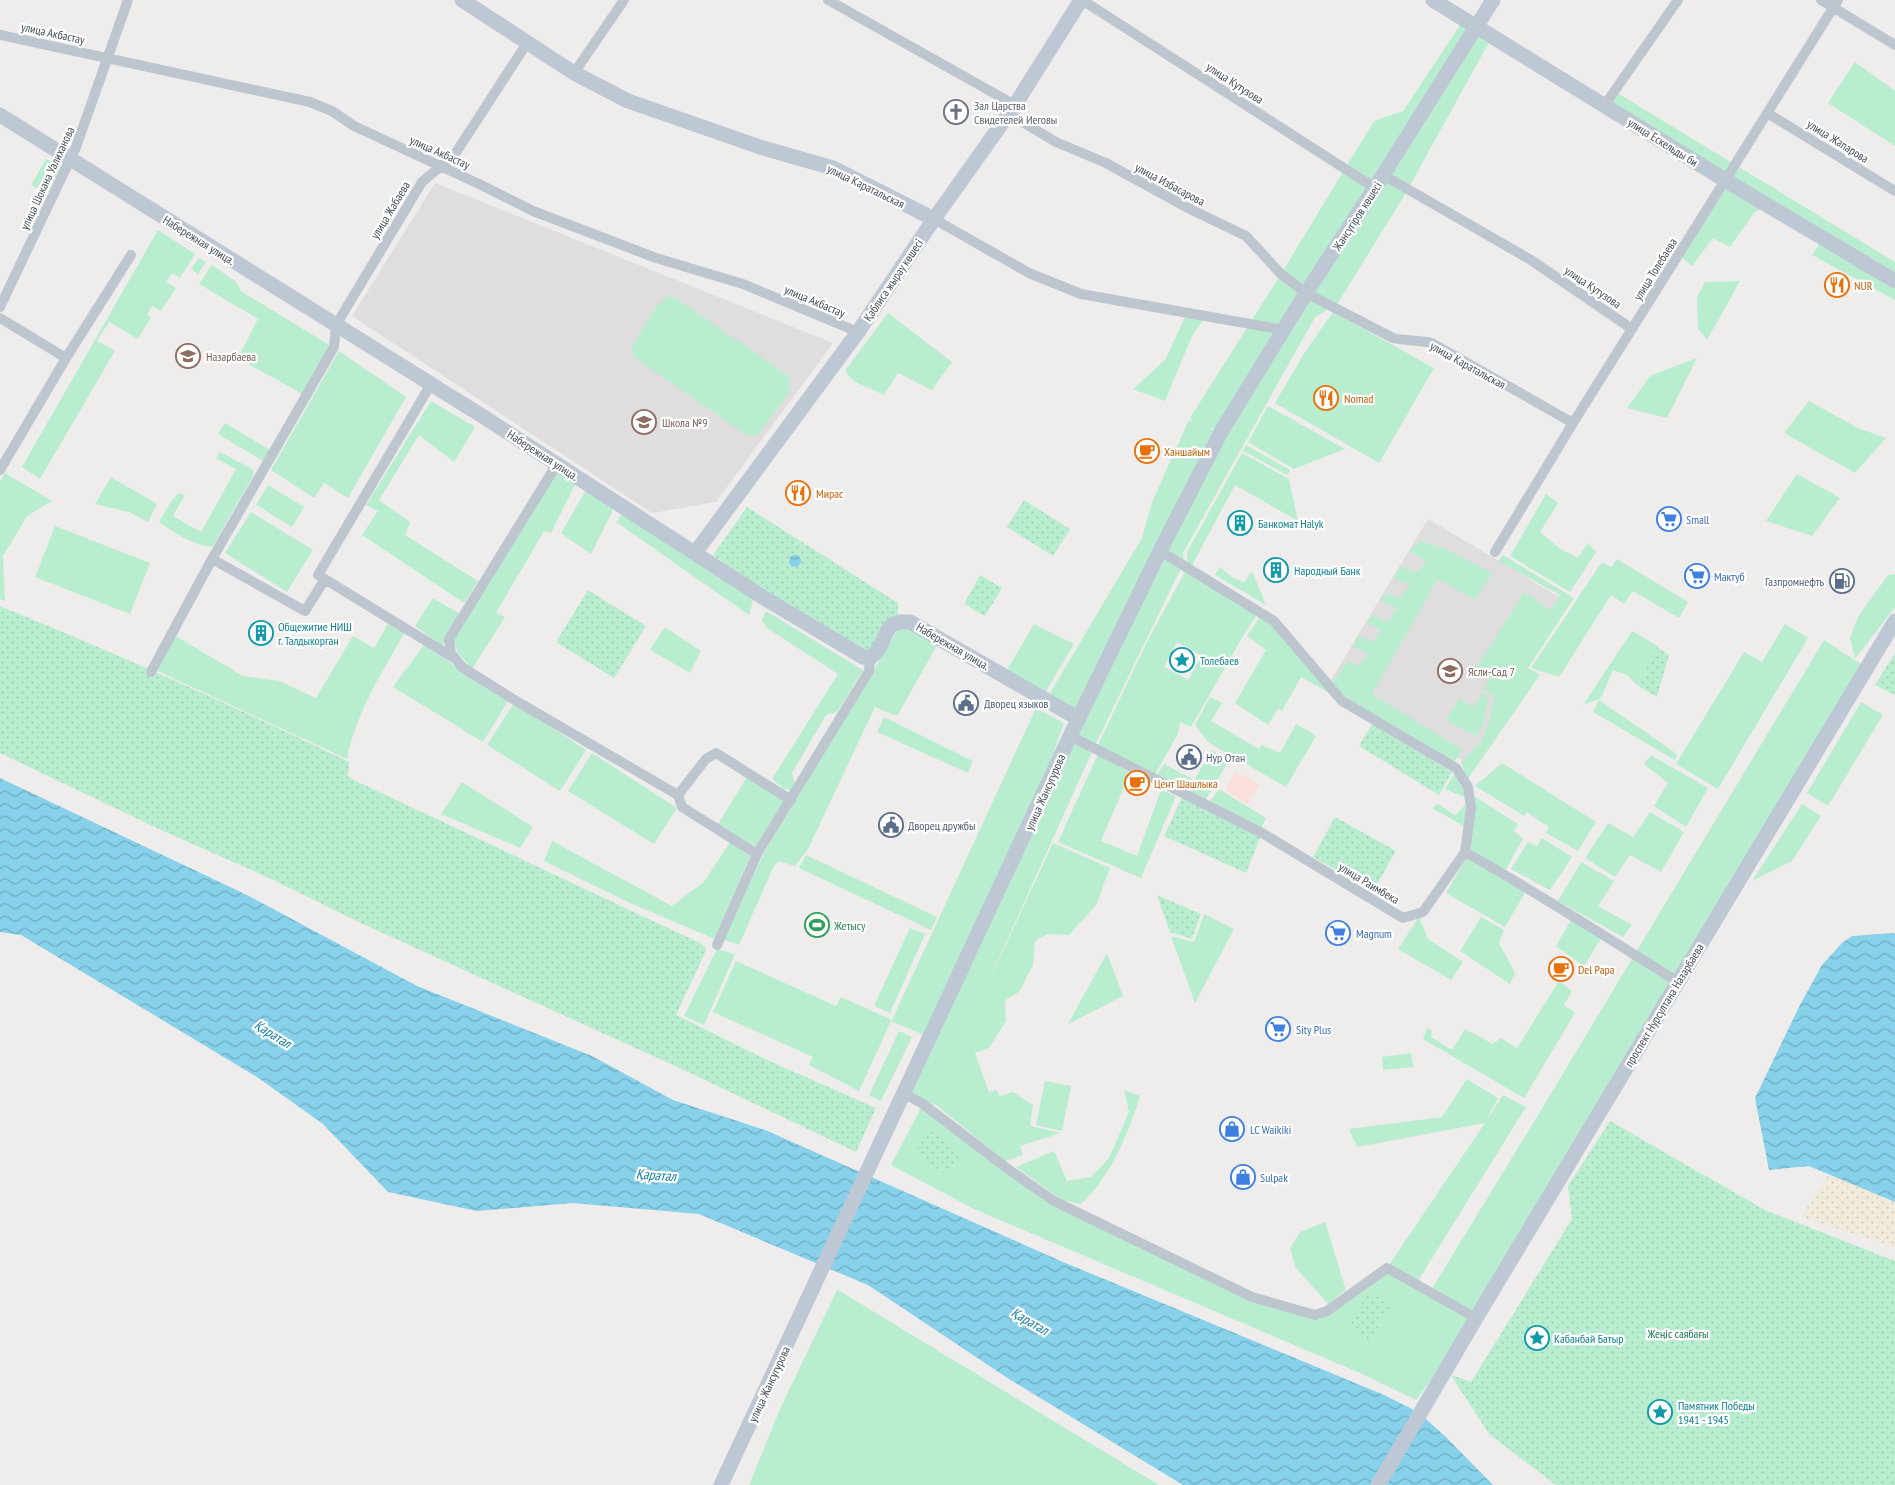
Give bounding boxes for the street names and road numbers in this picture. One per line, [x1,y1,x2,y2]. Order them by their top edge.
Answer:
street label: улица Акбастау [20,19,87,47]
street label: улица Кутузова [1204,59,1266,107]
street label: улица Ескельды би [1625,114,1701,170]
street label: улица Жапарова [1804,116,1872,166]
street label: улица Шокана Уалиханова [17,124,78,232]
street label: улица Акбастау [408,132,473,172]
street label: улица Избасарова [1132,159,1208,209]
street label: улица Каратальская [825,161,907,211]
street label: улица Жабаева [367,178,413,241]
street label: Жансүгіров көшесі [1329,179,1385,254]
street label: Набережная улица. [160,212,238,268]
street label: улица Толебаева [1630,235,1680,303]
street label: Қаблиса жырау көшесі [860,236,926,324]
street label: улица Кутузова [1562,263,1624,311]
street label: улица Акбастау [782,282,848,321]
street label: улица Каратальская [1428,338,1509,392]
street label: Набережная улица. [505,426,581,484]
street label: Набережная улица. [914,619,992,673]
street label: улица Жансугурова [1022,751,1069,832]
street label: улица Раимбека [1336,859,1402,907]
street label: проспект Нурсултана Назарбаева [1621,940,1707,1069]
street label: улица Жансугурова [745,1344,793,1424]

